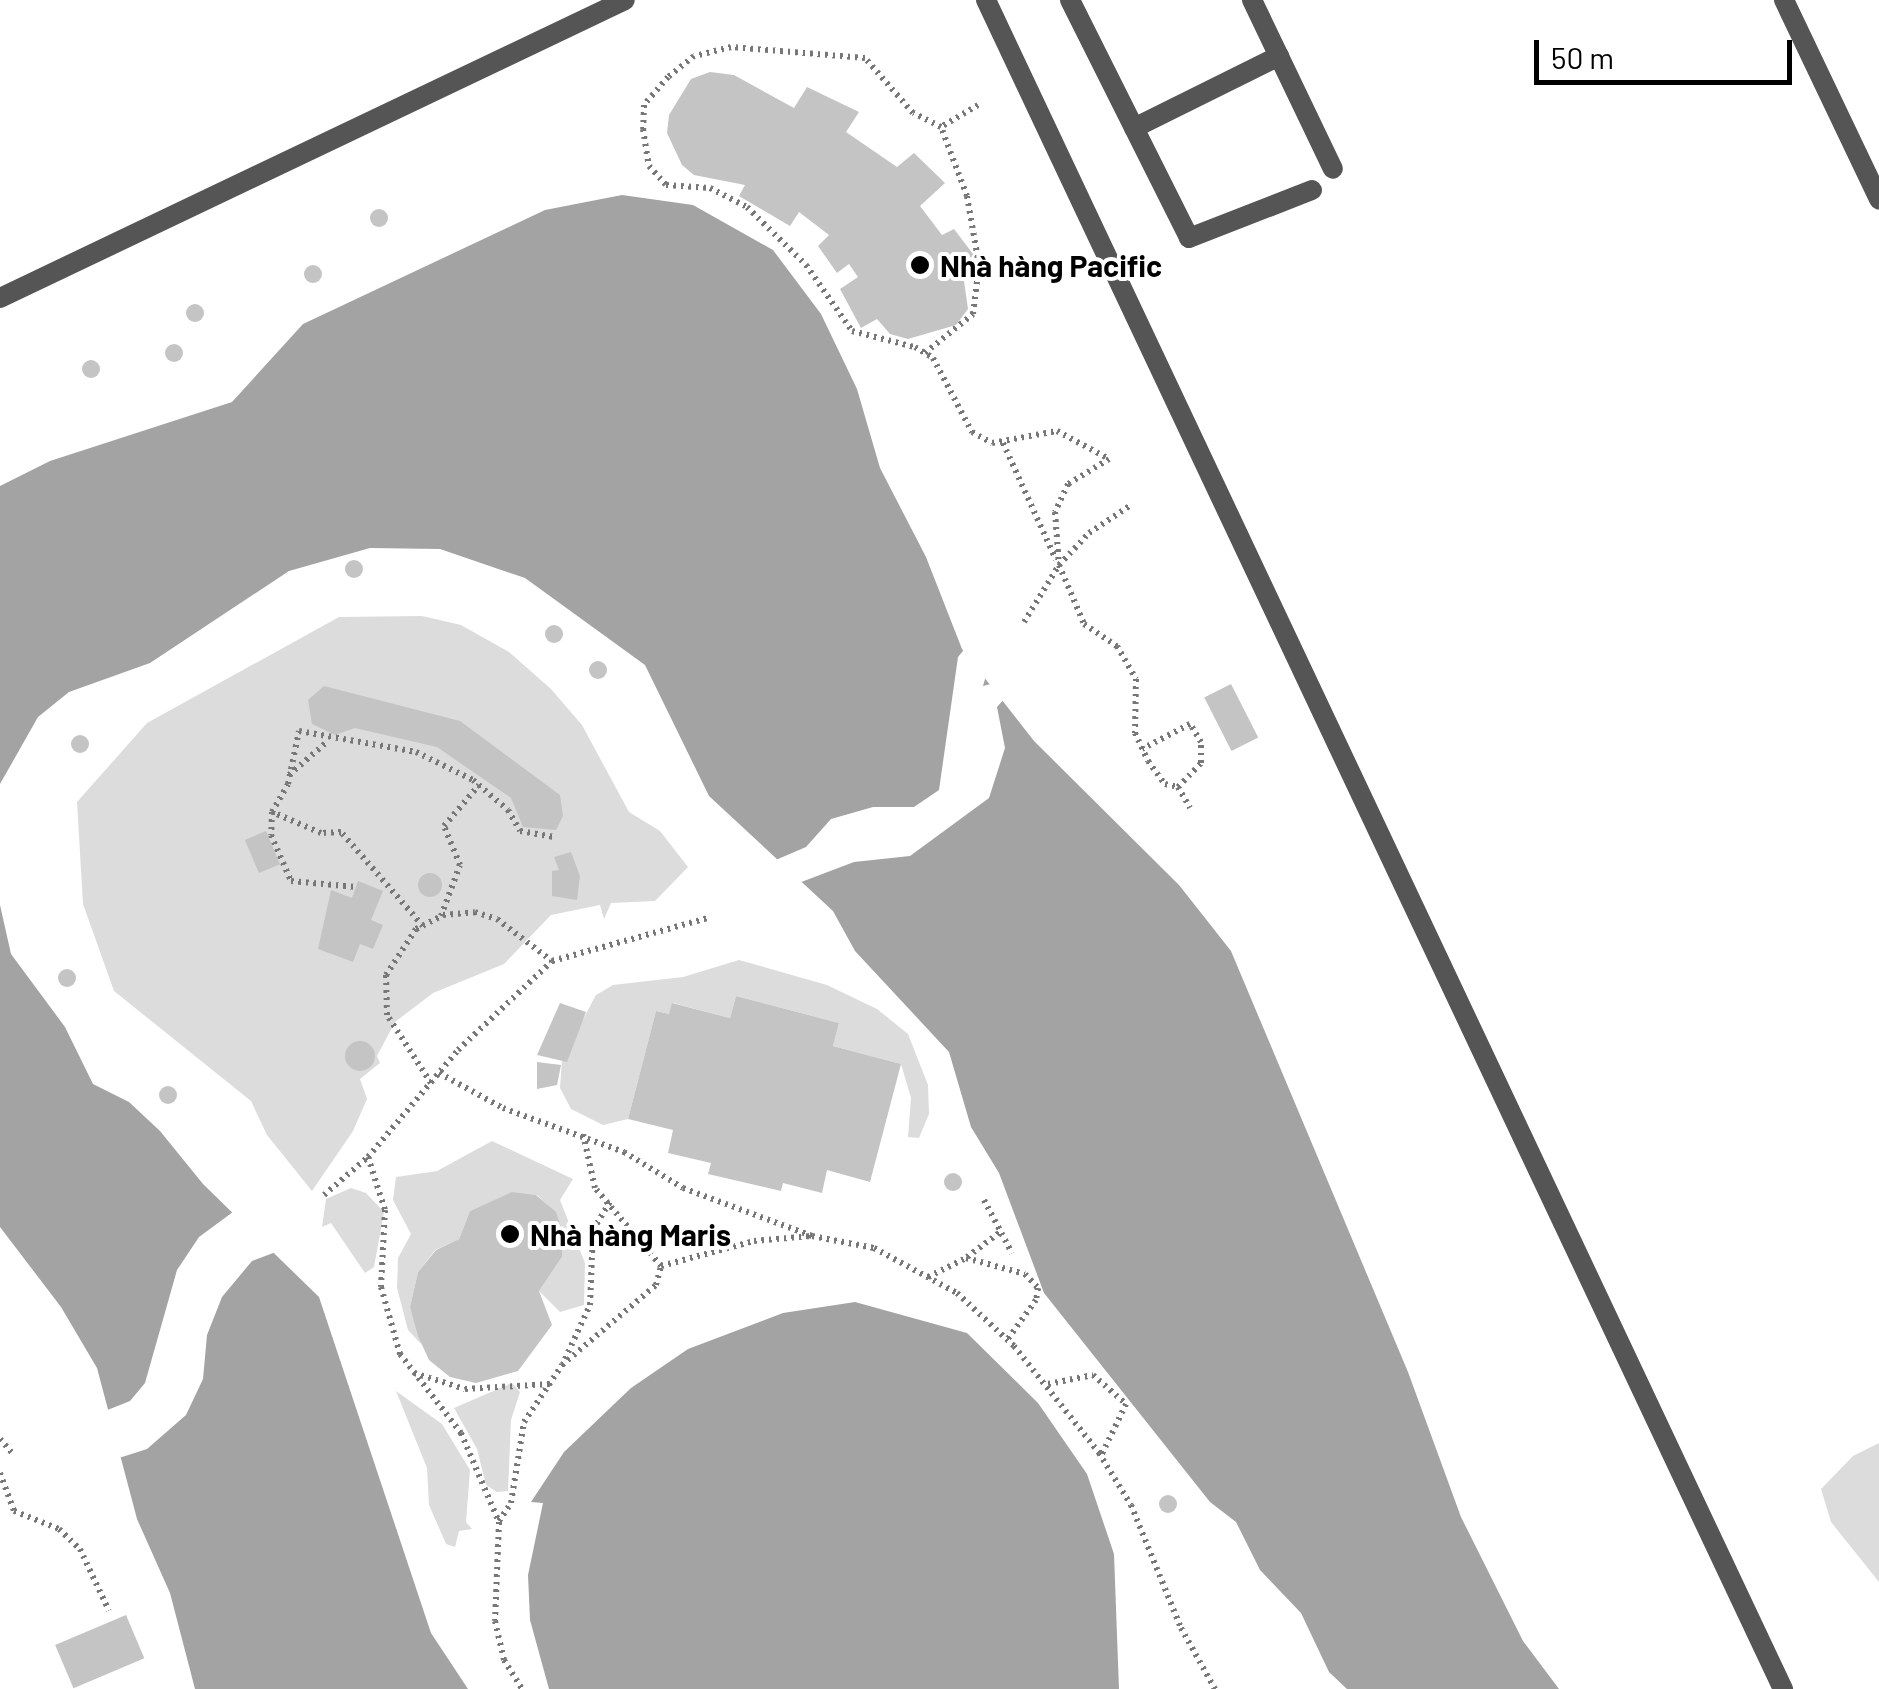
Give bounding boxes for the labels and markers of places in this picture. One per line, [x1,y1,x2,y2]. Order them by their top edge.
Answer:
place label: Nhà hàng Pacific [940,247,1162,283]
marker: Nhà hàng Pacific [909,254,931,276]
place label: Nhà hàng Maris [530,1216,731,1252]
marker: Nhà hàng Maris [499,1223,521,1245]

